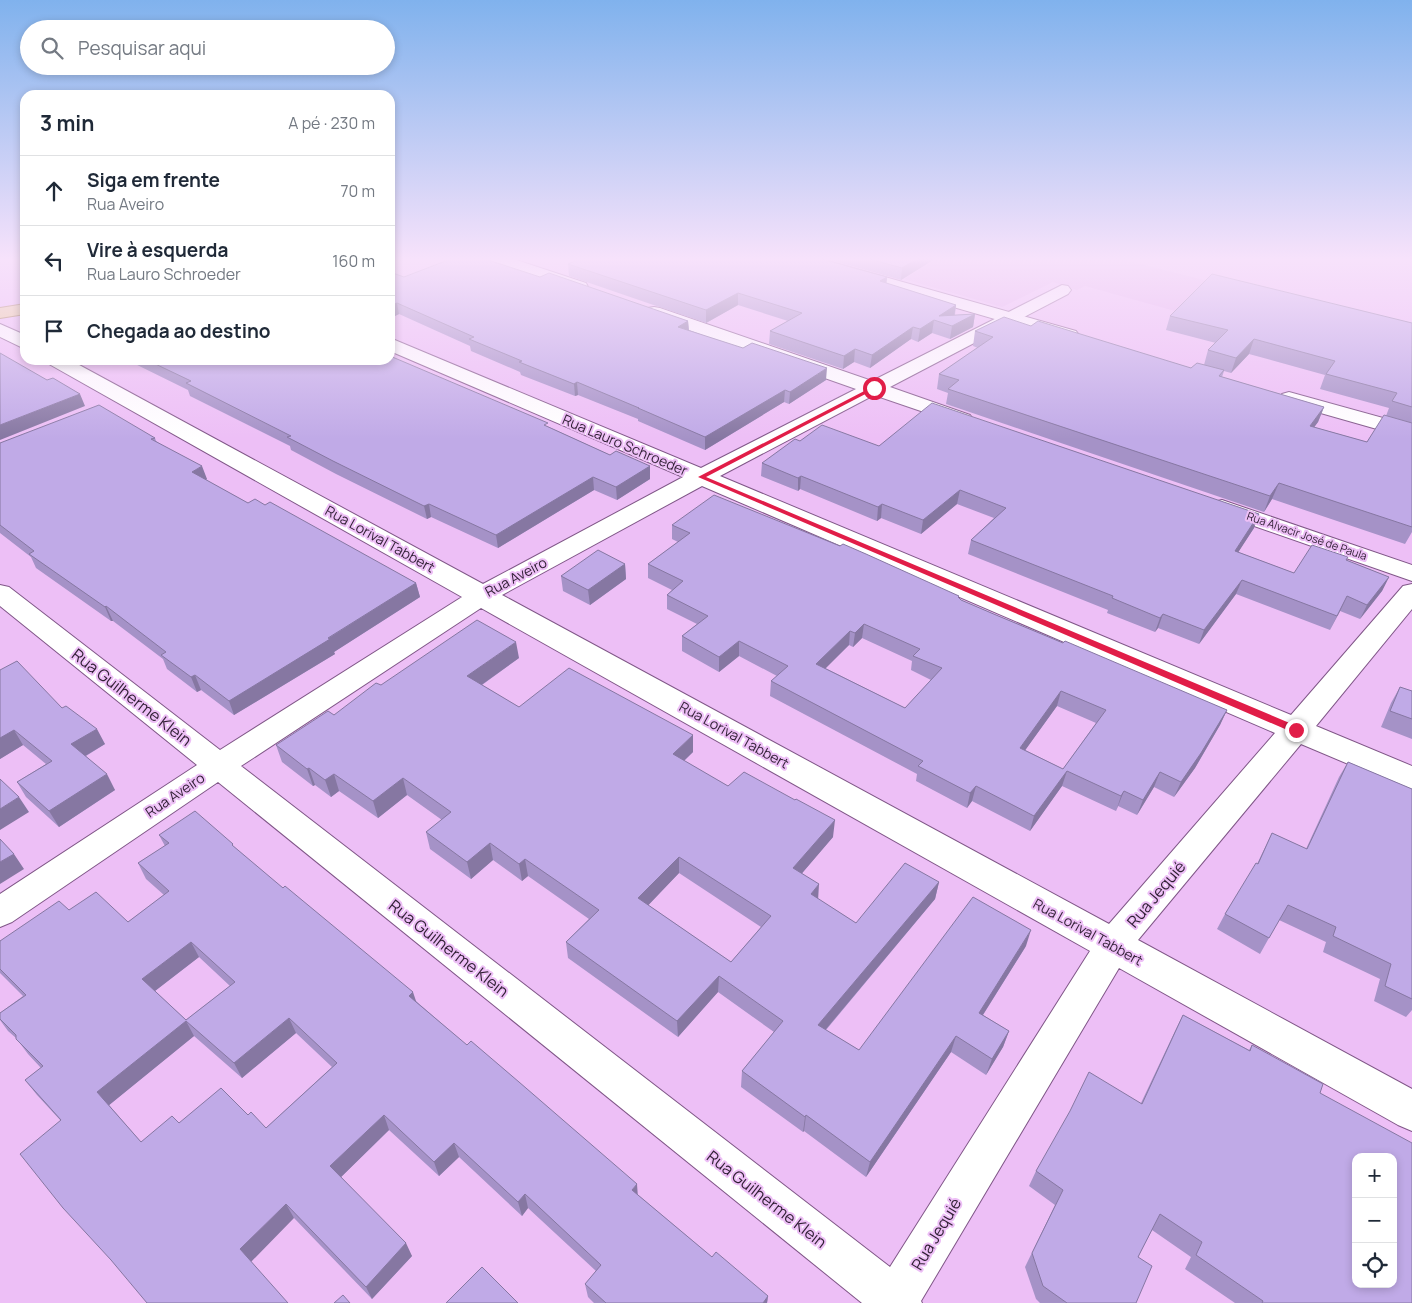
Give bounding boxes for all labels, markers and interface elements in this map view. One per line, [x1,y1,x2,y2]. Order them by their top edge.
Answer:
search box [20,20,395,75]
icon: search [38,34,66,62]
text: Pesquisar aqui [78,35,206,61]
text: 3 min [40,109,94,137]
text: A pé · 230 m [288,112,375,134]
text: Siga em frente [87,167,220,193]
icon: ahead [40,177,68,205]
text: 70 m [340,180,375,202]
text: Rua Aveiro [87,193,164,215]
text: Vire à esquerda [87,237,228,263]
icon: left [40,247,68,275]
text: 160 m [332,250,375,272]
text: Rua Lauro Schroeder [87,263,241,285]
icon: arrive [40,317,68,345]
text: Chegada ao destino [87,318,270,344]
route start [863,377,886,400]
street label: Rua Lauro Schroeder [560,410,691,480]
street label: Rua Lorival Tabbert [322,501,439,577]
street label: Rua Alvacir José de Paula [1245,508,1369,563]
street label: Rua Aveiro [481,552,550,601]
street label: Rua Guilherme Klein [68,643,196,751]
street label: Rua Lorival Tabbert [676,697,793,773]
route end [1285,719,1308,742]
street label: Rua Aveiro [141,768,208,821]
street label: Rua Jequié [1122,856,1190,932]
street label: Rua Guilherme Klein [385,894,513,1002]
street label: Rua Lorival Tabbert [1030,894,1147,970]
street label: Rua Guilherme Klein [703,1145,831,1253]
map controls [1352,1153,1397,1288]
button: + [1352,1153,1397,1198]
street label: Rua Jequié [906,1194,966,1274]
button: − [1352,1198,1397,1243]
button: locate [1352,1243,1397,1288]

